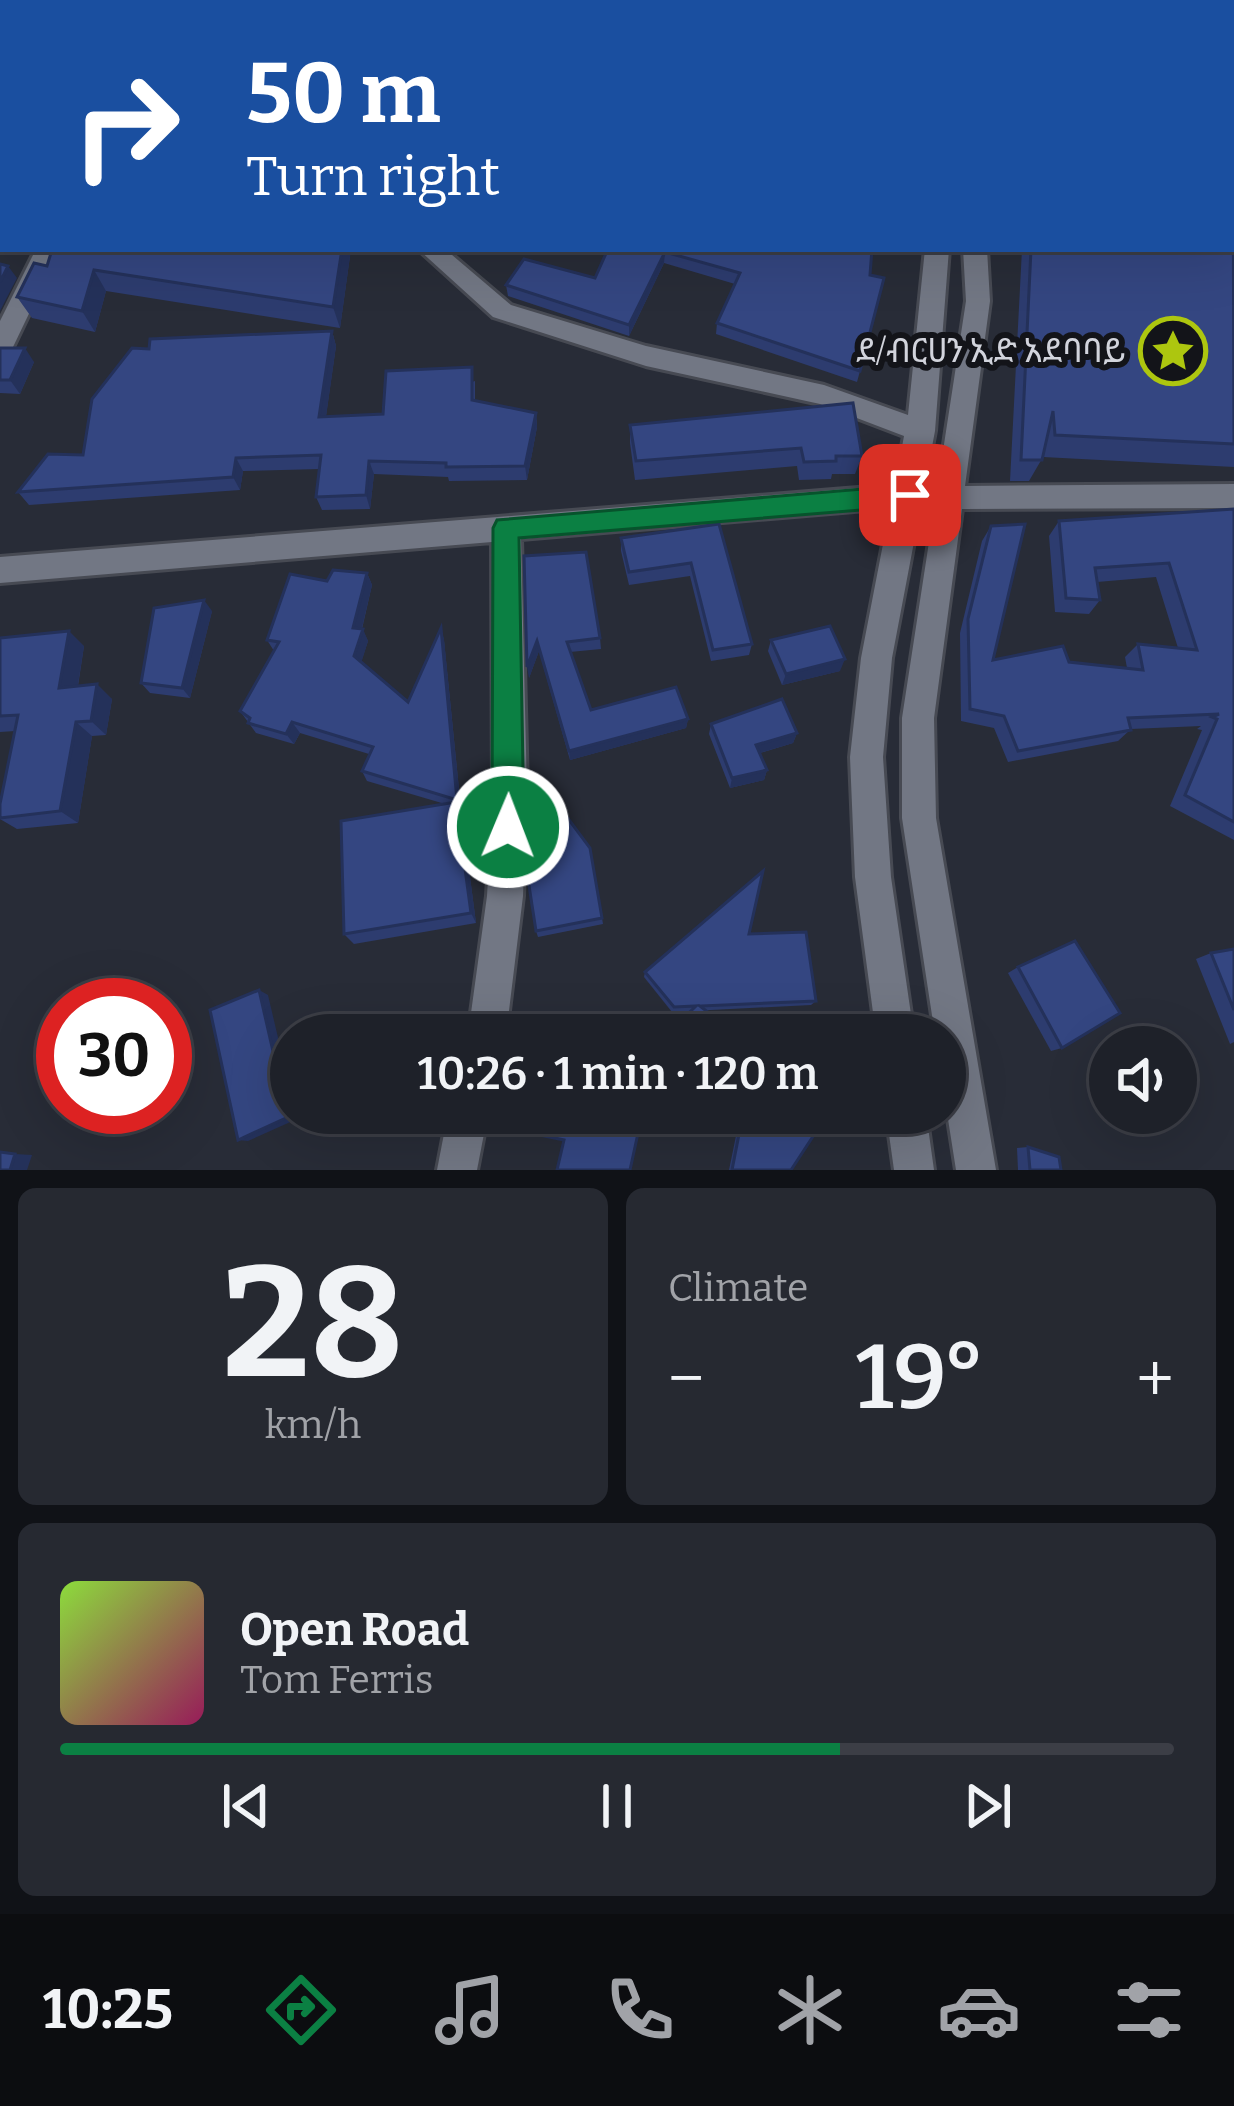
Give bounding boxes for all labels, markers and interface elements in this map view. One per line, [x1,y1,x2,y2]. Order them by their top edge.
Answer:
text: 50 m [246,43,441,144]
icon: right [48,48,204,204]
text: Turn right [246,145,500,209]
place icon: ደ/ብርሀን ኢድ አደባባይ [1138,316,1208,386]
place label: ደ/ብርሀን ኢድ አደባባይ [856,331,1126,371]
pin [859,444,961,546]
icon: arrive [877,462,943,528]
position arrow [445,764,571,890]
speed limit sign: 30 [36,978,192,1134]
map controls [1089,1026,1197,1134]
button: sound [1089,1026,1197,1134]
text: 10:26 · 1 min · 120 m [418,1047,818,1101]
text: 28 [222,1230,404,1417]
text: Climate [668,1265,808,1311]
text: 19° [855,1324,985,1432]
text: − [668,1339,704,1418]
text: + [1136,1339,1174,1418]
text: km/h [265,1402,361,1448]
text: Open Road [240,1603,469,1657]
text: Tom Ferris [240,1657,433,1703]
icon: previous [213,1773,279,1839]
icon: pause [584,1773,650,1839]
icon: next [955,1773,1021,1839]
icon: directions [259,1968,343,2052]
icon: music [428,1968,512,2052]
icon: phone [598,1968,682,2052]
icon: climate [768,1968,852,2052]
icon: car [937,1968,1021,2052]
icon: filters [1107,1968,1191,2052]
text: 10:25 [43,1978,173,2042]

